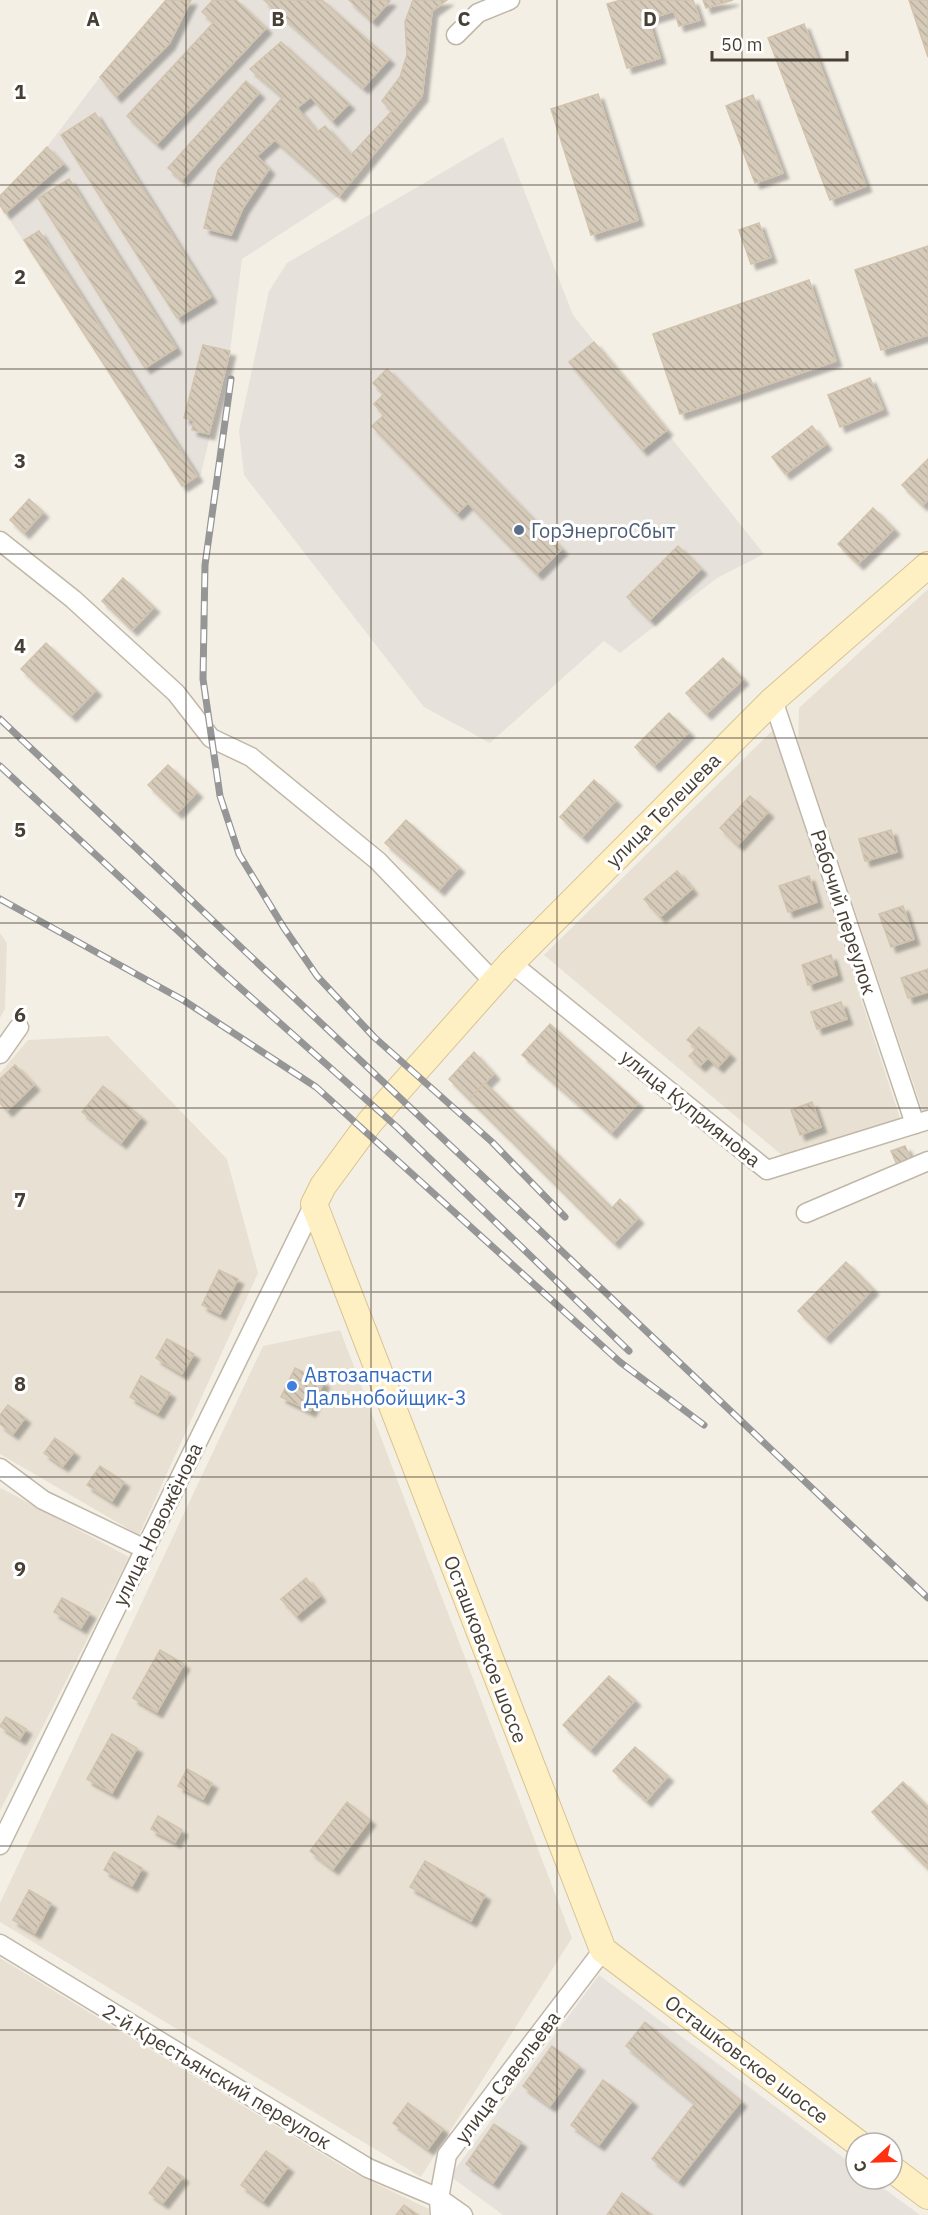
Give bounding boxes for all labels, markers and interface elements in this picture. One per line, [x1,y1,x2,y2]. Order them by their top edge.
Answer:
text: A [86,5,100,32]
text: B [271,5,285,32]
text: C [457,5,471,32]
text: D [643,5,657,32]
scale bar [712,24,847,62]
text: 50 m [721,33,763,56]
text: 1 [14,78,26,105]
text: 2 [14,263,26,290]
text: 3 [14,447,26,474]
place label: ГорЭнергоСбыт [531,517,676,544]
marker: ГорЭнергоСбыт [512,523,526,537]
text: 4 [14,632,26,659]
street label: улица Телешева [600,746,727,873]
text: 5 [14,816,26,843]
street label: Рабочий переулок [805,826,883,998]
text: 6 [14,1001,26,1028]
street label: улица Куприянова [615,1043,767,1173]
text: 7 [14,1186,26,1213]
place label: Автозапчасти Дальнобойщик-3 [304,1361,467,1411]
text: 8 [14,1370,26,1397]
marker: Автозапчасти Дальнобойщик-3 [285,1379,299,1393]
street label: улица Новожёнова [106,1438,208,1610]
street label: Осташковское шоссе [438,1551,534,1747]
text: 9 [14,1555,26,1582]
street label: Осташковское шоссе [659,1988,835,2130]
street label: 2-й Крестьянский переулок [98,1997,336,2155]
street label: улица Савельева [448,2005,566,2149]
north arrow [844,2131,904,2191]
text: С [849,2158,871,2175]

